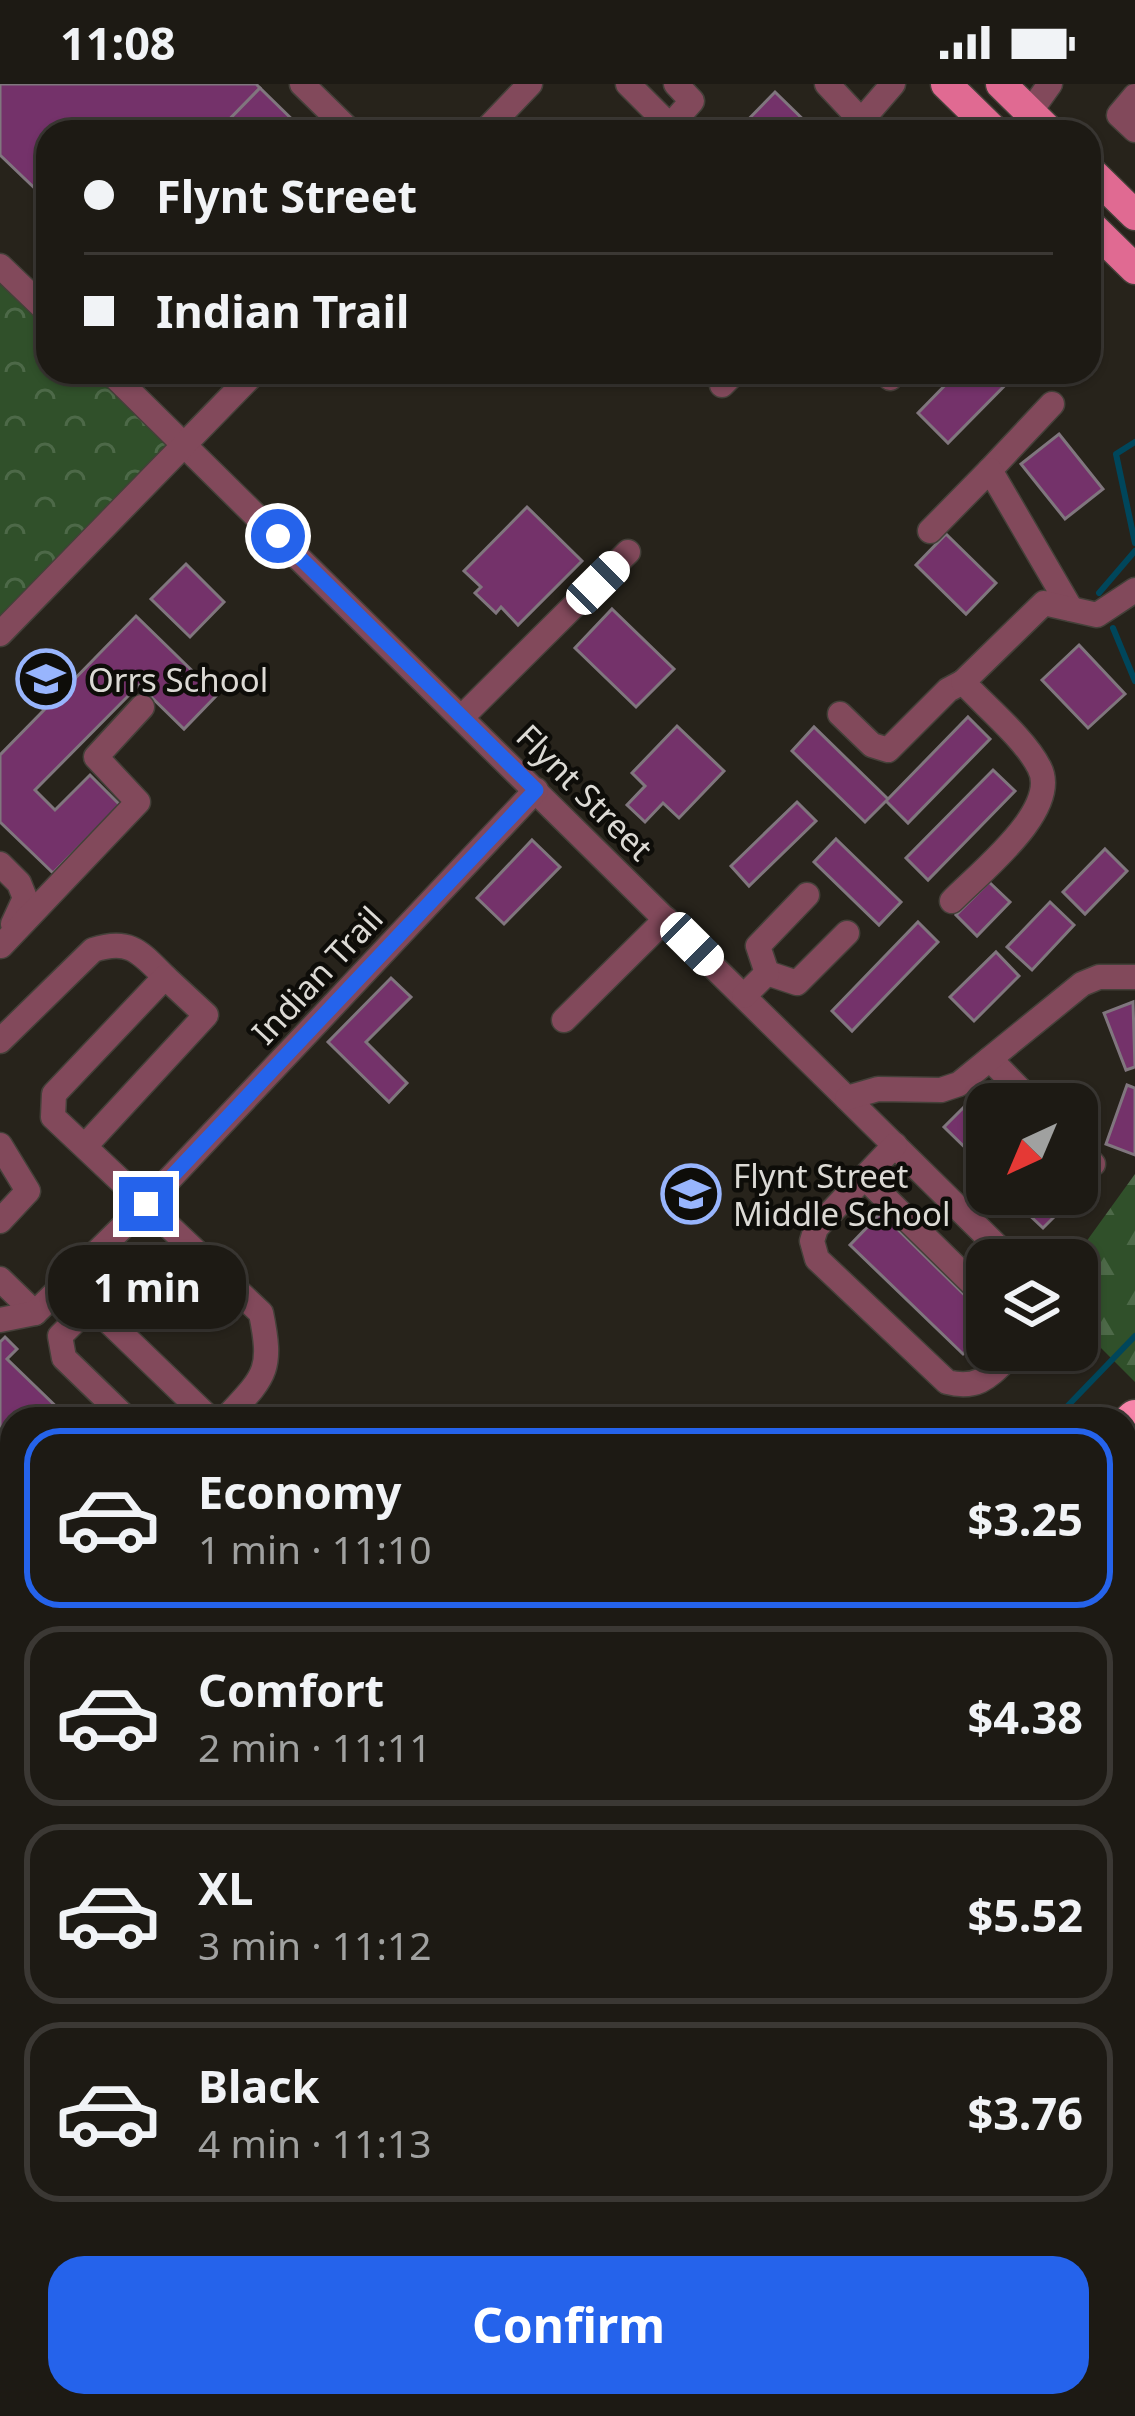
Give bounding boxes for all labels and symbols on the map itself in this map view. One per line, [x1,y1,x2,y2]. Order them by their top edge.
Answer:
route start [251,509,305,563]
car [560,545,636,621]
school or university icon: Orrs School [15,648,77,710]
place label: Orrs School [88,657,268,702]
street label: Flynt Street [507,714,663,870]
street label: Indian Trail [242,896,392,1054]
car [654,906,730,982]
north arrow [966,1083,1098,1215]
place label: Flynt Street Middle School [733,1153,951,1236]
school or university icon: Flynt Street Middle School [660,1163,722,1225]
route end [119,1177,173,1231]
callout: 1 min [47,1246,245,1330]

